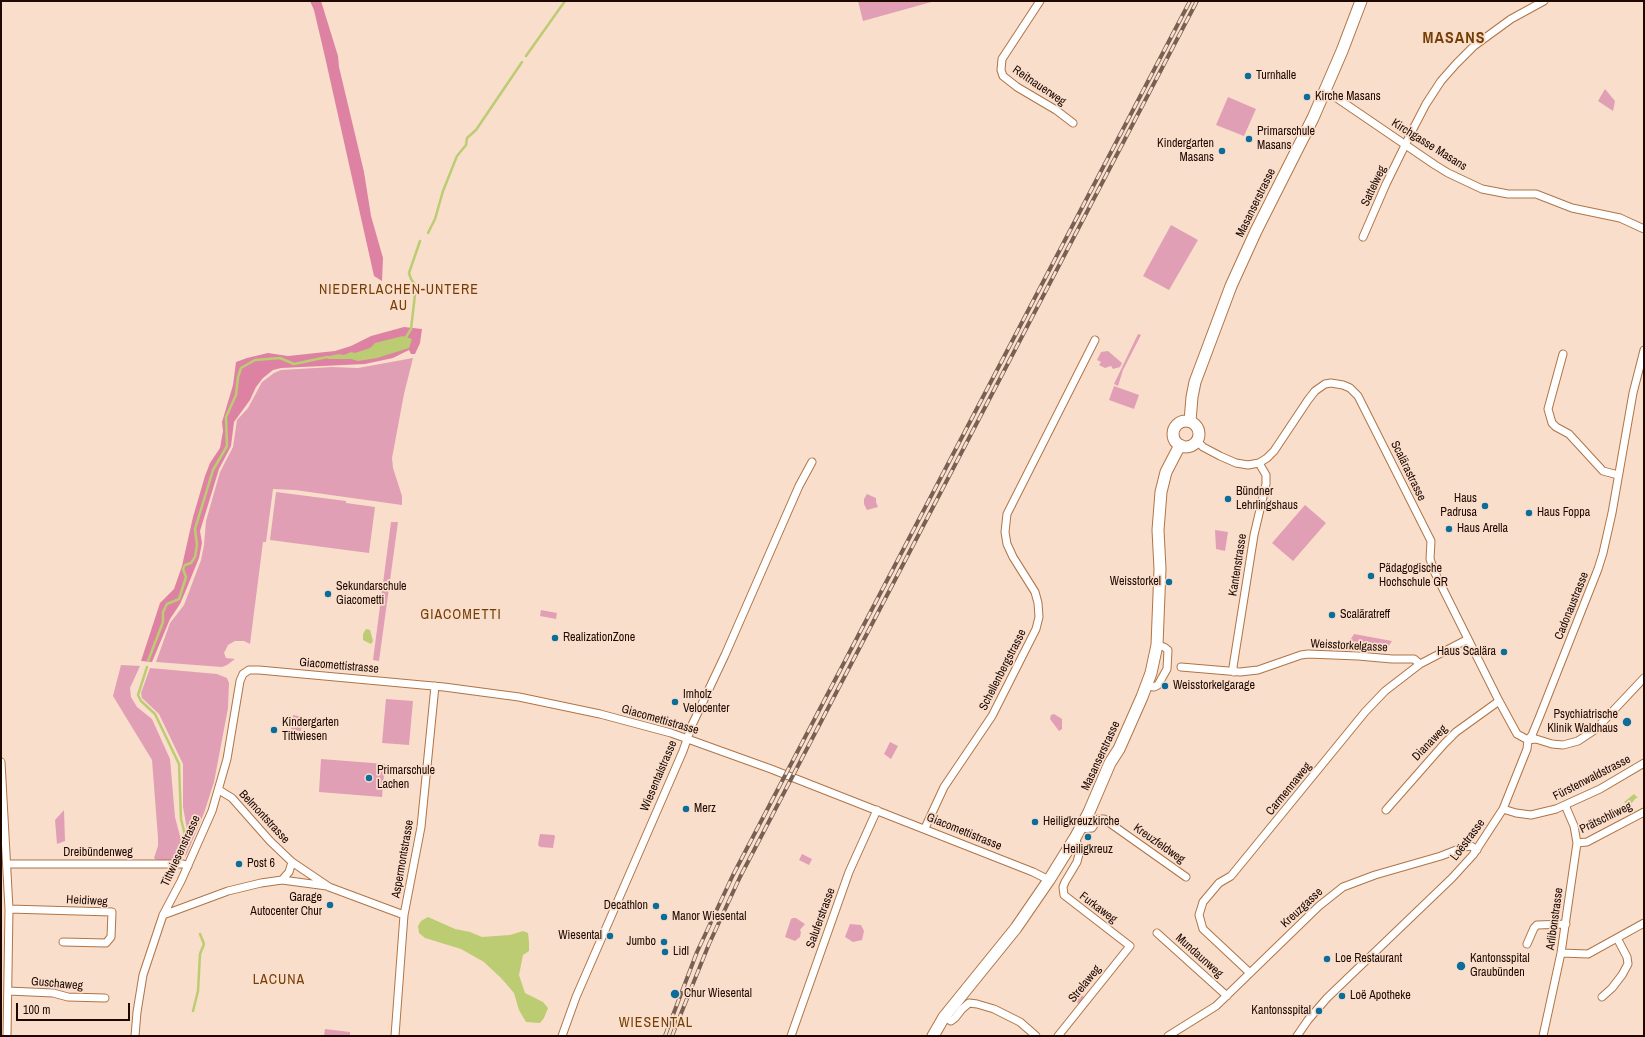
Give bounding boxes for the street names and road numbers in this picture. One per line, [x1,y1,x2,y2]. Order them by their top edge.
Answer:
street label: Reitnauerweg [1010,63,1068,109]
street label: Kirchgasse Masans [1389,116,1469,174]
street label: Sattelweg [1358,163,1390,209]
street label: Masanserstrasse [1233,166,1279,240]
street label: Scalärastrasse [1387,439,1429,503]
street label: Kantenstrasse [1226,533,1250,597]
street label: Cadonaustrasse [1552,570,1592,642]
street label: Schellenbergstrasse [976,627,1030,713]
street label: Weisstorkelgasse [1310,637,1388,655]
street label: Giacomettistrasse [299,655,379,677]
street label: Giacomettistrasse [620,702,700,738]
street label: Masanserstrasse [1079,719,1123,793]
street label: Dianaweg [1409,722,1451,764]
street label: Wiesentalstrasse [638,738,680,814]
street label: Fürstenwaldstrasse [1551,752,1633,804]
street label: Carmennaweg [1263,760,1315,818]
street label: Belmontstrasse [236,787,292,847]
street label: Prätschliweg [1578,799,1634,837]
street label: Giacomettistrasse [924,810,1004,854]
street label: Tittwiesenstrasse [158,813,204,889]
street label: Loëstrasse [1448,816,1488,864]
street label: Aspermontstrasse [389,819,417,899]
street label: Kreuzfeldweg [1130,821,1188,867]
street label: Dreibündenweg [63,846,133,860]
street label: Kreuzgasse [1278,885,1326,931]
street label: Saluferstrasse [803,886,839,950]
street label: Arlibonstrasse [1543,887,1567,951]
street label: Furkaweg [1076,889,1120,927]
street label: Heidiweg [66,893,108,909]
street label: Mundaunweg [1172,931,1226,981]
street label: Strelaweg [1066,962,1104,1006]
street label: Guschaweg [30,975,84,993]

